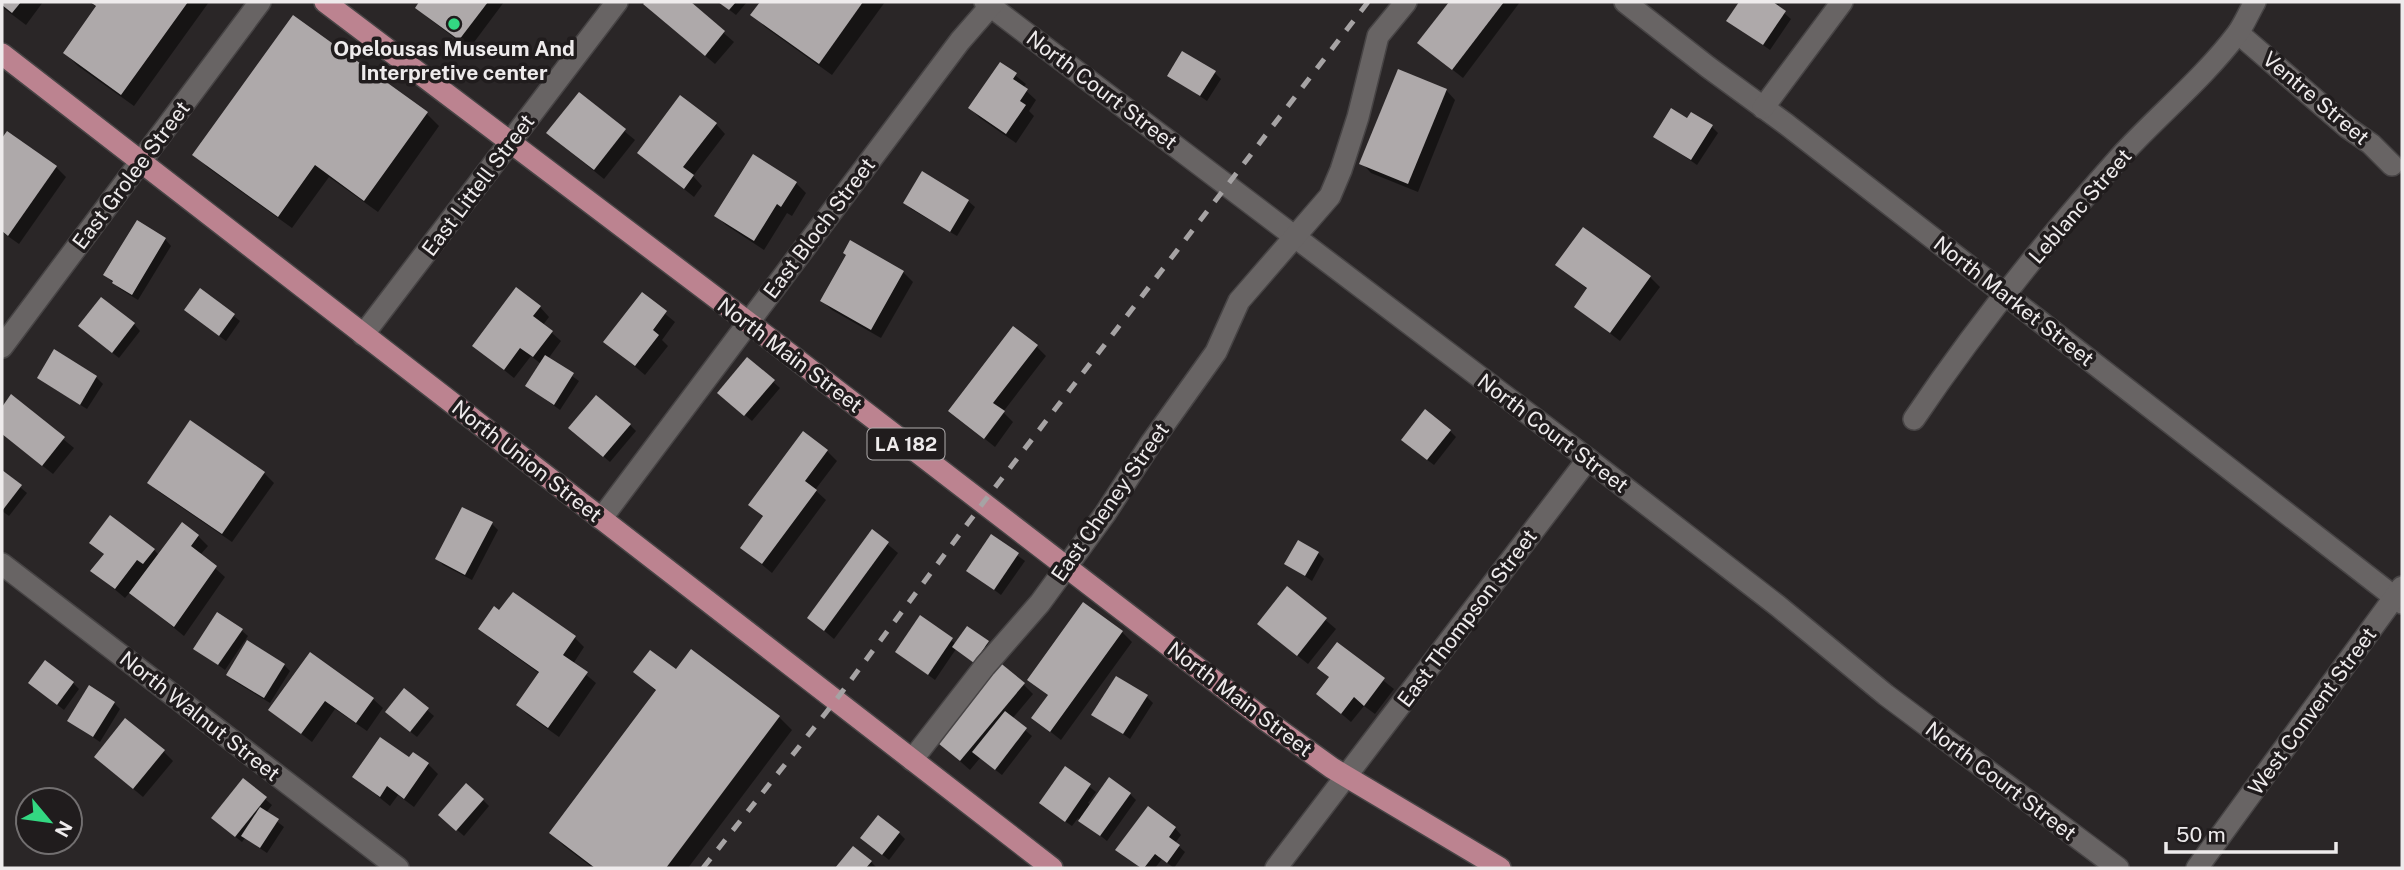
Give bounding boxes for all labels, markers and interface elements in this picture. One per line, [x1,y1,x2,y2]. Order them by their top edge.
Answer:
marker: Opelousas Museum And Interpretive center [446,16,462,32]
street label: North Court Street [1022,25,1182,155]
place label: Opelousas Museum And Interpretive center [333,36,575,85]
street label: Ventre Street [2258,46,2374,150]
street label: East Grolee Street [67,96,195,254]
street label: East Littell Street [417,109,539,261]
street label: Leblanc Street [2023,144,2137,268]
street label: East Bloch Street [758,153,880,303]
street label: North Market Street [1929,231,2099,371]
street label: North Main Street [713,292,867,418]
street label: North Court Street [1473,368,1633,498]
street label: North Union Street [447,395,607,527]
street label: East Cheney Street [1046,418,1174,586]
road number: LA 182 [867,428,944,460]
street label: East Thompson Street [1392,524,1542,712]
street label: West Convent Street [2243,622,2381,800]
street label: North Main Street [1163,636,1317,762]
street label: North Walnut Street [115,646,285,786]
street label: North Court Street [1921,716,2081,846]
north arrow [14,786,84,856]
scale bar [2166,810,2336,854]
text: N [51,817,77,841]
text: 50 m [2176,822,2226,847]

